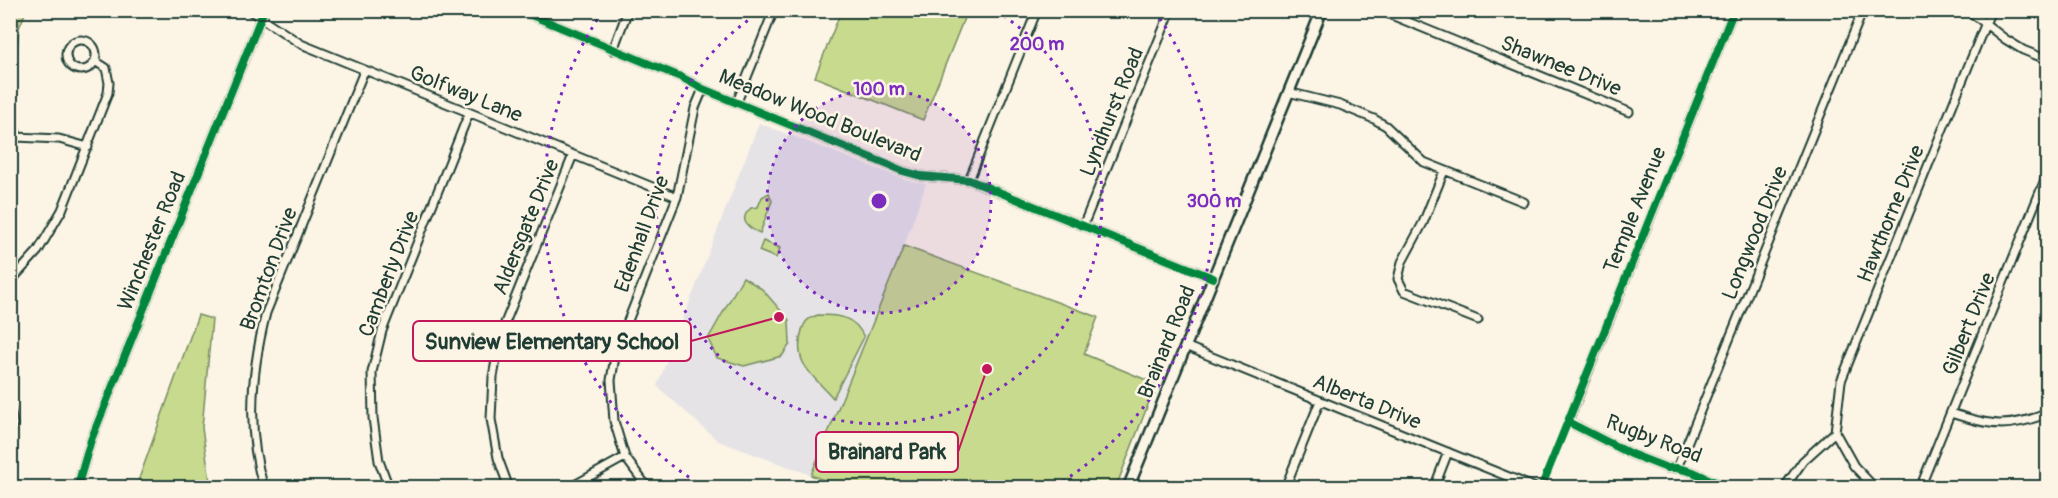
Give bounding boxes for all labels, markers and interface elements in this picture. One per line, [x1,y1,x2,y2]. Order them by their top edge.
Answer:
street label: Shawnee Drive [1497,30,1626,103]
text: 200 m [1010,33,1064,56]
street label: Lyndhurst Road [1074,44,1150,180]
street label: Golfway Lane [406,59,527,129]
street label: Meadow Wood Boulevard [715,63,925,169]
text: 100 m [853,78,905,101]
street label: Hawthorne Drive [1851,141,1931,287]
street label: Temple Avenue [1597,142,1673,277]
street label: Aldersgate Drive [486,154,566,299]
street label: Longwood Drive [1716,162,1794,304]
street label: Winchester Road [112,167,192,315]
street label: Edenhall Drive [608,171,676,296]
text: 300 m [1187,190,1241,213]
centre of rings [869,191,889,211]
street label: Bromton Drive [234,203,304,334]
street label: Camberly Drive [353,207,426,341]
street label: Gilbert Drive [1936,268,2002,379]
street label: Brainard Road [1132,281,1202,403]
callout: Sunview Elementary School [413,321,691,361]
text: Sunview Elementary School [425,328,679,356]
street label: Alberta Drive [1309,368,1426,436]
street label: Rugby Road [1602,408,1706,470]
callout: Brainard Park [816,432,958,472]
text: Brainard Park [828,438,947,466]

